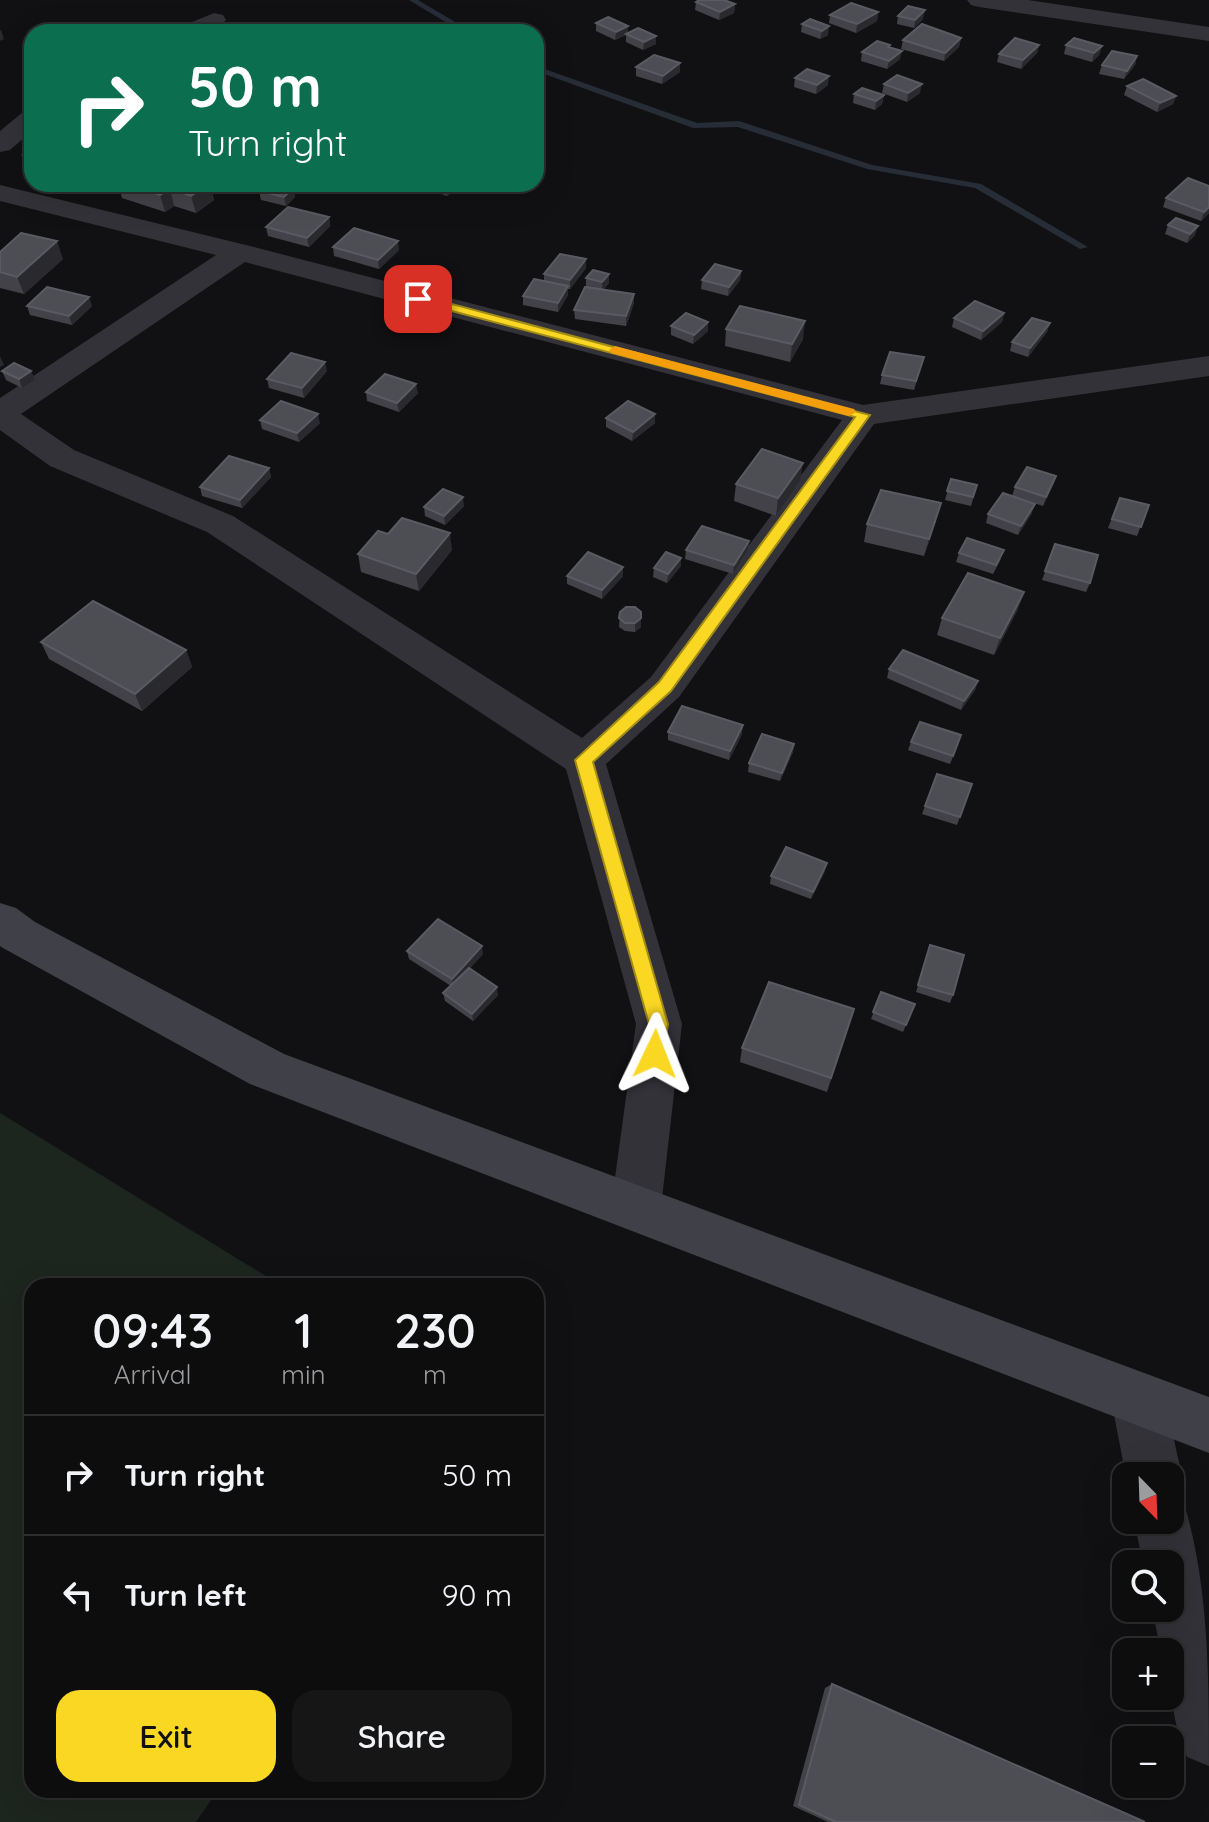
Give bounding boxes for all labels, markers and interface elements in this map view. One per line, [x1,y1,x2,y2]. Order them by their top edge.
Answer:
text: 50 m [188,51,322,121]
icon: right [56,56,160,160]
text: Turn right [188,120,347,165]
pin [384,265,452,333]
icon: arrive [396,277,440,321]
position arrow [613,1012,697,1096]
text: 09:43 [92,1300,213,1360]
text: 1 [294,1300,313,1360]
text: 230 [394,1300,476,1360]
text: Arrival [114,1358,192,1391]
text: min [281,1358,326,1391]
text: m [423,1358,447,1391]
icon: right [56,1453,100,1497]
text: Turn right [124,1456,265,1494]
text: 50 m [442,1456,512,1494]
north arrow [1112,1462,1184,1534]
map controls [1112,1462,1184,1798]
button: search [1112,1550,1184,1622]
icon: left [56,1573,100,1617]
text: Turn left [124,1576,247,1614]
text: 90 m [442,1576,512,1614]
button: + [1112,1638,1184,1710]
button: Exit [56,1690,276,1782]
button: Share [292,1690,512,1782]
button: − [1112,1726,1184,1798]

